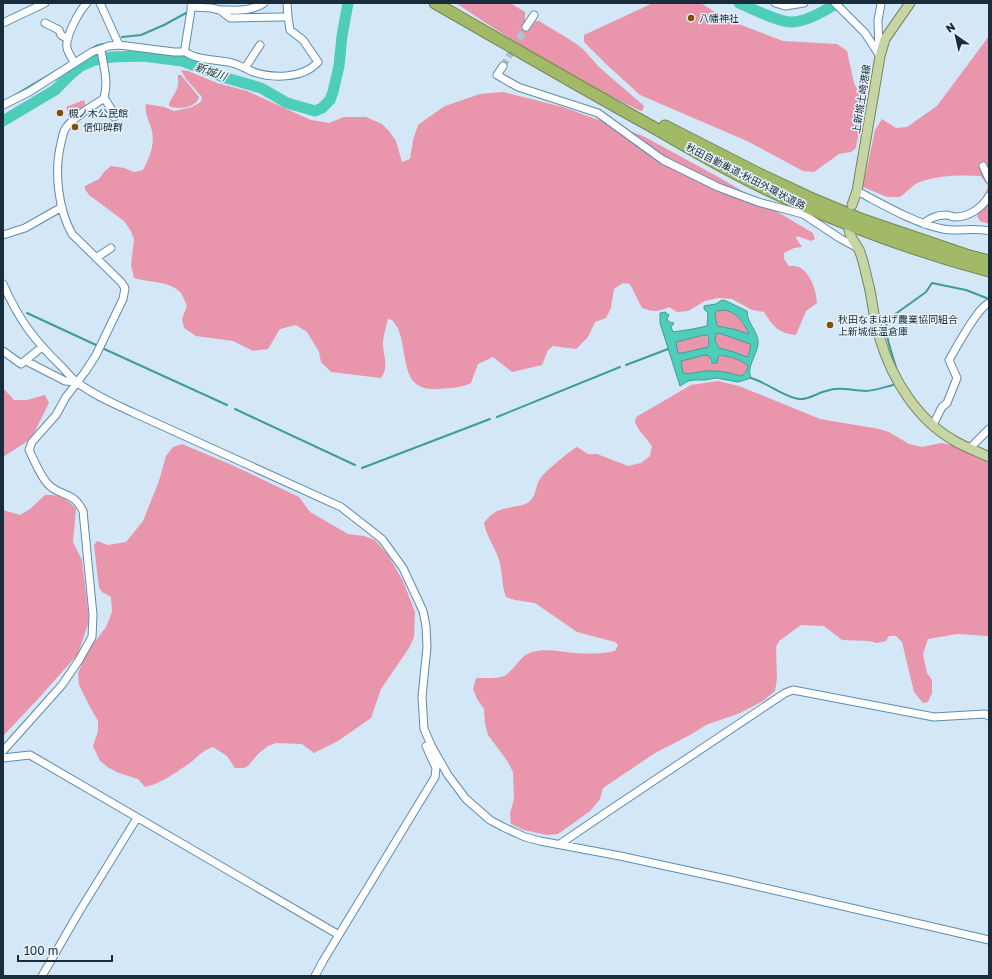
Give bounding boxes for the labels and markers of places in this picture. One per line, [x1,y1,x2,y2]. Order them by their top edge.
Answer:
place label: 八幡神社 [699,12,739,24]
marker: 八幡神社 [686,13,696,23]
place label: 槻ノ木公民館 [68,107,128,119]
marker: 槻ノ木公民館 [55,108,65,118]
place label: 信仰碑群 [83,121,123,133]
marker: 信仰碑群 [70,122,80,132]
place label: 秋田なまはげ農業協同組合 上新城低温倉庫 [838,313,958,337]
marker: 秋田なまはげ農業協同組合 上新城低温倉庫 [825,320,835,330]

